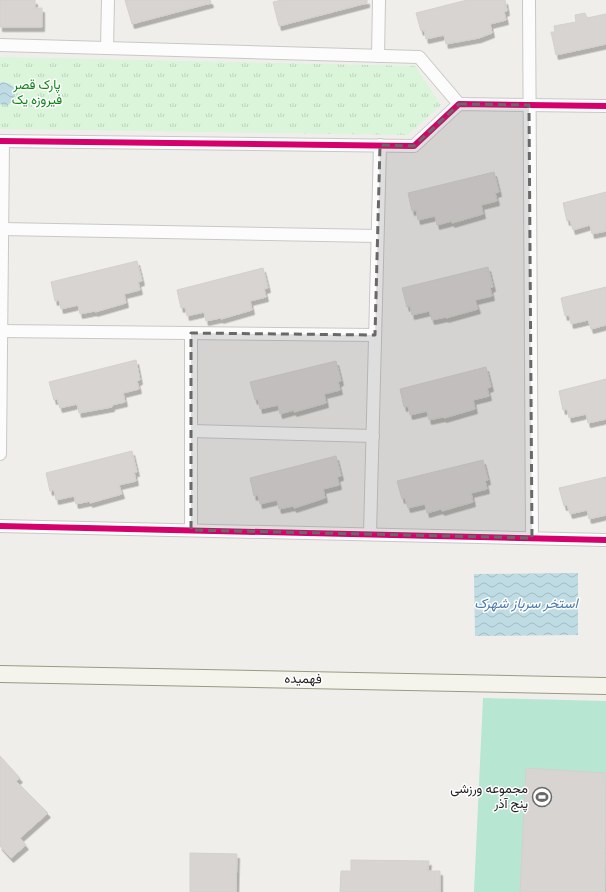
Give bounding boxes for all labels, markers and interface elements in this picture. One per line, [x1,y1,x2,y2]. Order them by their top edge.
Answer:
park label: پارک قصر فیروزه یک [12,78,62,109]
water label: استخر سرباز شهرک [474,596,580,613]
street label: فهمیده [284,672,322,688]
place label: مجموعه ورزشی پنج آذر [450,782,528,813]
sports icon: مجموعه ورزشی پنج آذر [531,786,553,808]

